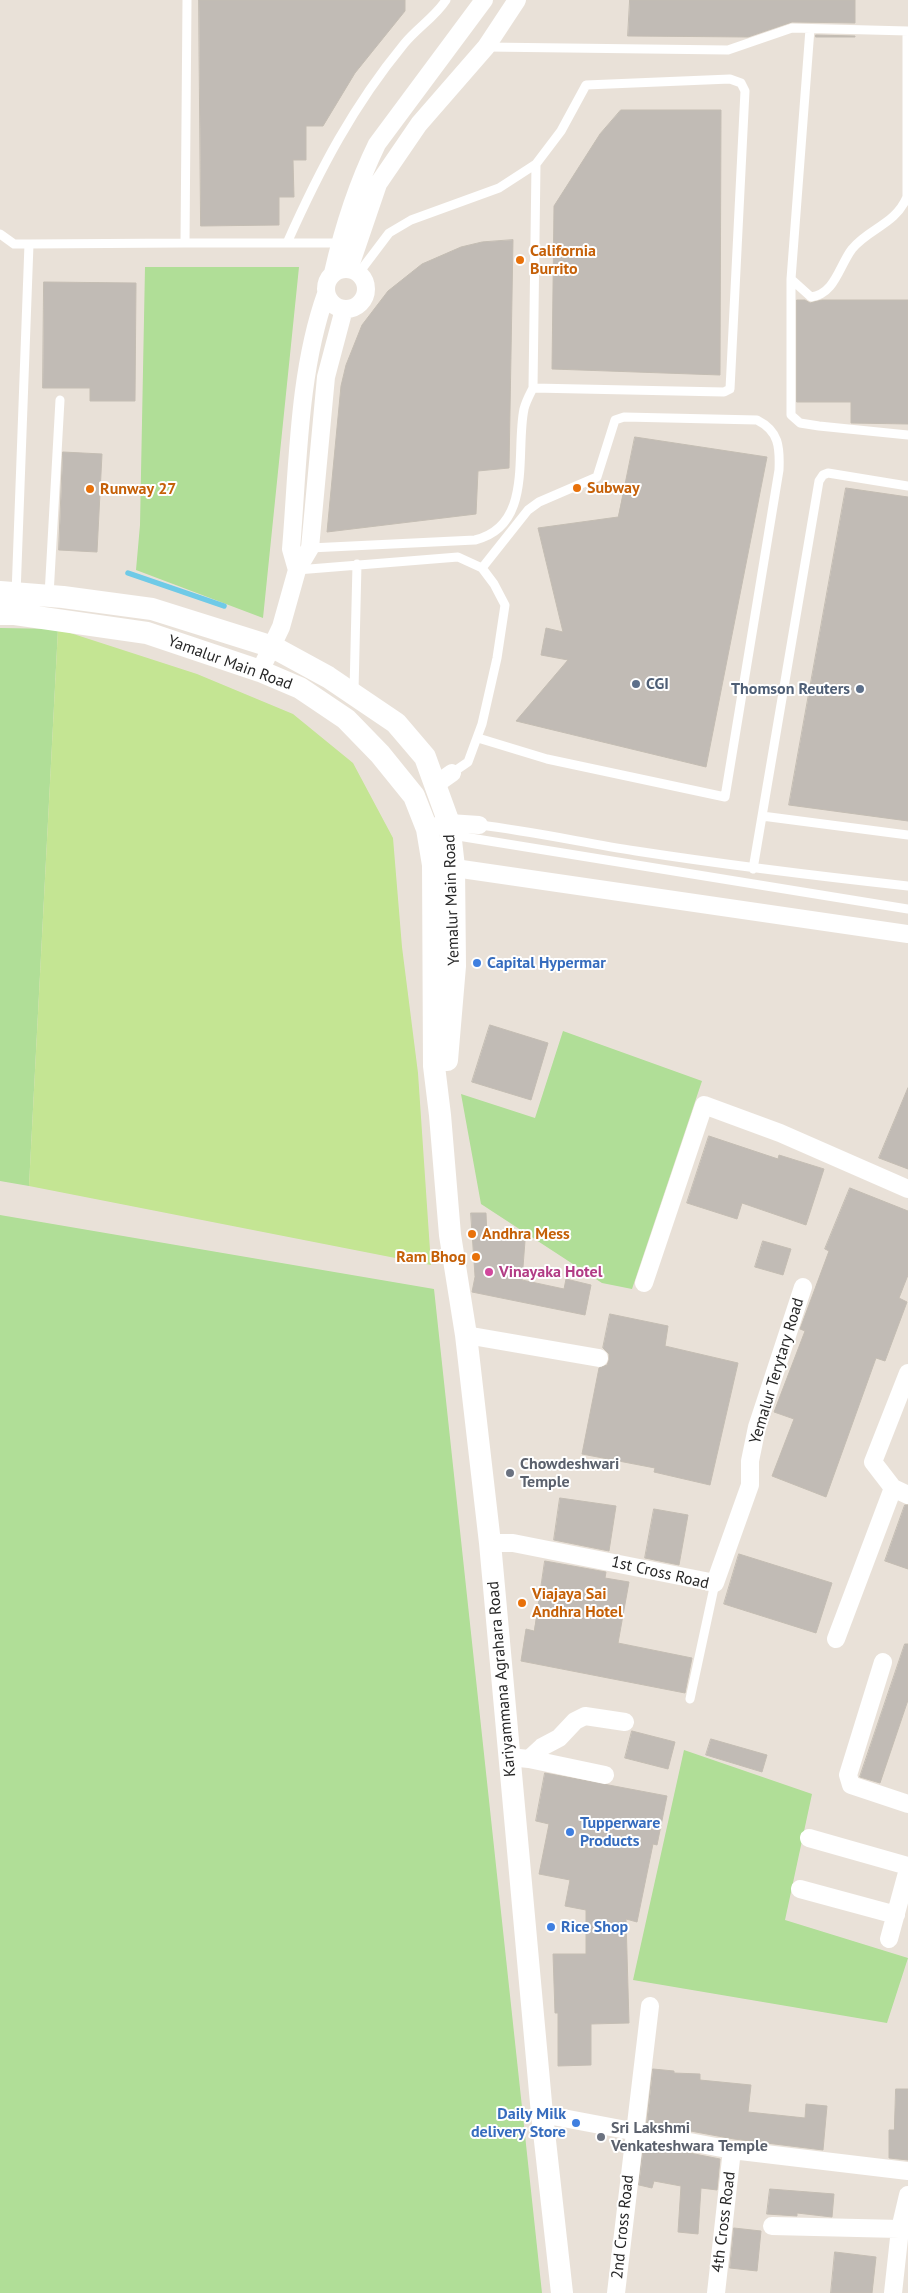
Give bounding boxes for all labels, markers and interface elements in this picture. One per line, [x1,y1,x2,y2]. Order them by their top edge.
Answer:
place label: California Burrito [530,241,596,279]
marker: California Burrito [514,254,526,266]
place label: Subway [587,478,640,498]
place label: Runway 27 [100,479,176,499]
marker: Subway [571,482,583,494]
marker: Runway 27 [84,483,96,495]
street label: Yamalur Main Road [165,632,295,694]
place label: CGI [646,674,669,694]
marker: CGI [630,678,642,690]
place label: Thomson Reuters [731,679,850,699]
marker: Thomson Reuters [854,683,866,695]
street label: Yemalur Main Road [440,834,464,966]
place label: Capital Hypermar [487,953,606,973]
marker: Capital Hypermar [471,957,483,969]
place label: Andhra Mess [482,1224,570,1244]
marker: Andhra Mess [466,1228,478,1240]
place label: Ram Bhog [396,1247,466,1267]
marker: Ram Bhog [470,1251,482,1263]
place label: Vinayaka Hotel [499,1262,602,1282]
marker: Vinayaka Hotel [483,1266,495,1278]
street label: Yemalur Terytary Road [746,1296,808,1446]
place label: Chowdeshwari Temple [520,1454,619,1492]
marker: Chowdeshwari Temple [504,1467,516,1479]
street label: 1st Cross Road [609,1552,711,1594]
street label: Kariyammana Agrahara Road [484,1580,520,1778]
place label: Viajaya Sai Andhra Hotel [532,1584,623,1622]
marker: Viajaya Sai Andhra Hotel [516,1597,528,1609]
place label: Tupperware Products [580,1813,660,1851]
marker: Tupperware Products [564,1826,576,1838]
place label: Rice Shop [561,1917,628,1937]
marker: Rice Shop [545,1921,557,1933]
place label: Daily Milk delivery Store [471,2104,566,2142]
marker: Daily Milk delivery Store [570,2117,582,2129]
place label: Sri Lakshmi Venkateshwara Temple [611,2118,768,2156]
marker: Sri Lakshmi Venkateshwara Temple [595,2131,607,2143]
street label: 4th Cross Road [708,2170,740,2274]
street label: 2nd Cross Road [608,2174,638,2280]

